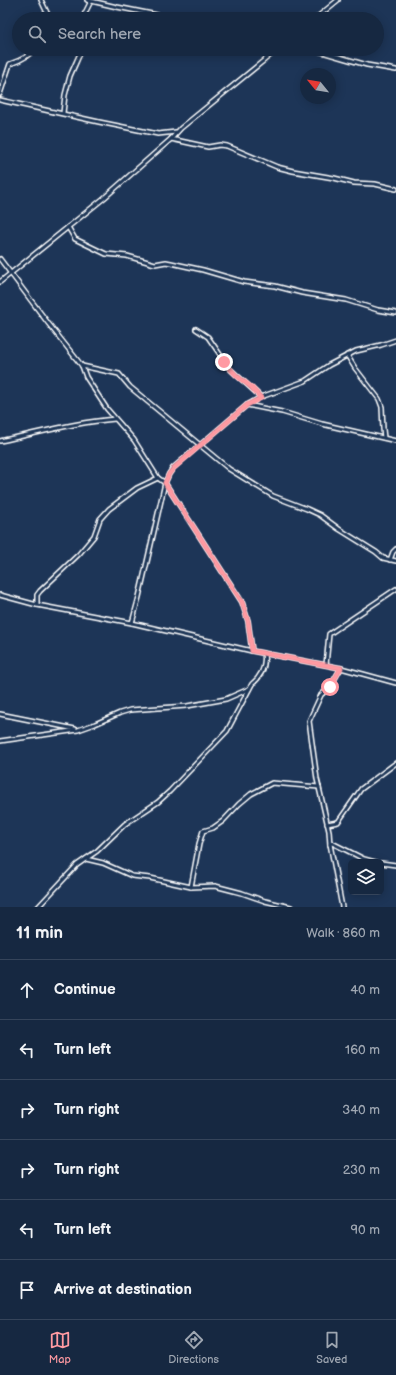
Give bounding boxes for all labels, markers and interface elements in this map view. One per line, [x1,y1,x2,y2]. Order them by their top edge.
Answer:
search box [12,12,384,56]
icon: search [26,23,48,45]
text: Search here [58,25,141,44]
north arrow [300,68,336,104]
route end [215,353,233,371]
route start [321,678,339,696]
map controls [348,859,384,895]
button: layers [348,859,384,895]
text: 11 min [16,923,63,943]
text: Walk · 860 m [306,925,380,941]
icon: ahead [16,979,38,1001]
text: Continue [54,980,116,999]
text: 40 m [350,982,380,998]
icon: left [16,1039,38,1061]
text: Turn left [54,1040,111,1059]
text: 160 m [345,1042,380,1058]
icon: right [16,1099,38,1121]
text: Turn right [54,1100,119,1119]
text: 340 m [342,1102,380,1118]
icon: right [16,1159,38,1181]
text: Turn right [54,1160,119,1179]
text: 230 m [343,1162,380,1178]
icon: left [16,1219,38,1241]
text: Turn left [54,1220,111,1239]
text: 90 m [351,1222,380,1238]
icon: arrive [16,1279,38,1301]
text: Arrive at destination [54,1280,192,1299]
tab: Map [49,1329,71,1366]
tab: Directions [168,1329,219,1366]
tab: Saved [316,1329,347,1366]

